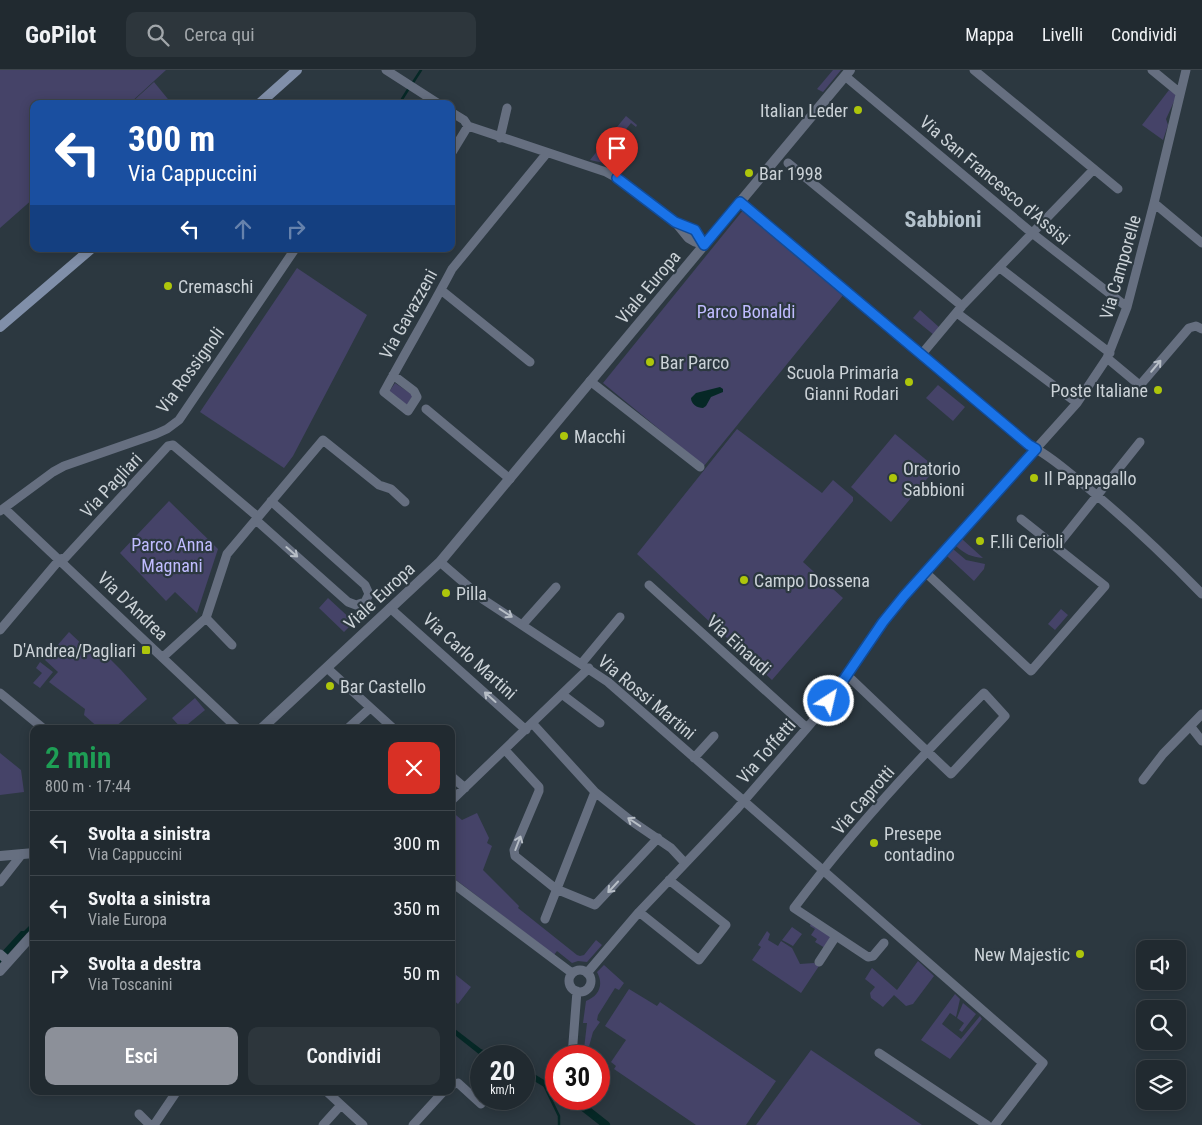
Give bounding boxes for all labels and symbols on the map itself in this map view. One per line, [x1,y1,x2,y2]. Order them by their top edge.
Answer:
place label: Italian Leder [760,100,849,121]
marker: Italian Leder [852,104,864,116]
street label: Via San Francesco d'Assisi [916,111,1074,249]
pin [596,127,638,178]
place label: Bar 1998 [759,163,823,184]
marker: Bar 1998 [743,167,755,179]
district label: Sabbioni [905,207,981,232]
street label: Via Camporelle [1095,212,1145,322]
street label: Viale Europa [611,246,685,328]
street label: Via Gavazzeni [375,266,441,362]
place label: Cremaschi [178,276,253,297]
marker: Cremaschi [162,280,174,292]
park label: Parco Bonaldi [697,301,795,322]
street label: Via Rossignoli [152,323,228,417]
place label: Bar Parco [660,352,729,373]
marker: Bar Parco [644,356,656,368]
one-way arrow [1151,360,1162,373]
place label: Scuola Primaria Gianni Rodari [787,362,899,404]
marker: Scuola Primaria Gianni Rodari [903,376,915,388]
place label: Poste Italiane [1051,380,1148,401]
marker: Poste Italiane [1152,384,1164,396]
place label: Macchi [574,426,626,447]
marker: Macchi [558,430,570,442]
street label: Via Pagliari [76,448,146,522]
place label: Oratorio Sabbioni [903,458,965,500]
place label: Il Pappagallo [1044,468,1136,489]
marker: Oratorio Sabbioni [887,472,899,484]
marker: Il Pappagallo [1028,472,1040,484]
place label: F.lli Cerioli [990,531,1063,552]
park label: Parco Anna Magnani [131,534,213,576]
marker: F.lli Cerioli [974,535,986,547]
one-way arrow [286,546,299,558]
street label: Viale Europa [339,558,419,634]
street label: Via D'Andrea [93,567,173,645]
place label: Campo Dossena [754,570,870,591]
marker: Campo Dossena [738,574,750,586]
place label: Pilla [456,583,487,604]
marker: Pilla [440,587,452,599]
street label: Via Carlo Martini [419,608,521,704]
one-way arrow [498,608,512,618]
street label: Via Einaudi [703,611,775,679]
place label: D'Andrea/Pagliari [13,640,136,661]
marker: D'Andrea/Pagliari [140,644,152,656]
street label: Via Rossi Martini [594,650,700,744]
position arrow [802,674,854,726]
place label: Bar Castello [340,676,426,697]
marker: Bar Castello [324,680,336,692]
one-way arrow [484,691,497,703]
street label: Via Toffetti [732,714,800,788]
street label: Via Caprotti [828,761,898,839]
one-way arrow [627,817,641,827]
place label: Presepe contadino [884,823,955,865]
one-way arrow [514,836,523,851]
marker: Presepe contadino [868,837,880,849]
one-way arrow [607,880,619,893]
place label: New Majestic [974,944,1070,965]
marker: New Majestic [1074,948,1086,960]
speed limit sign: 30 [545,1045,610,1110]

